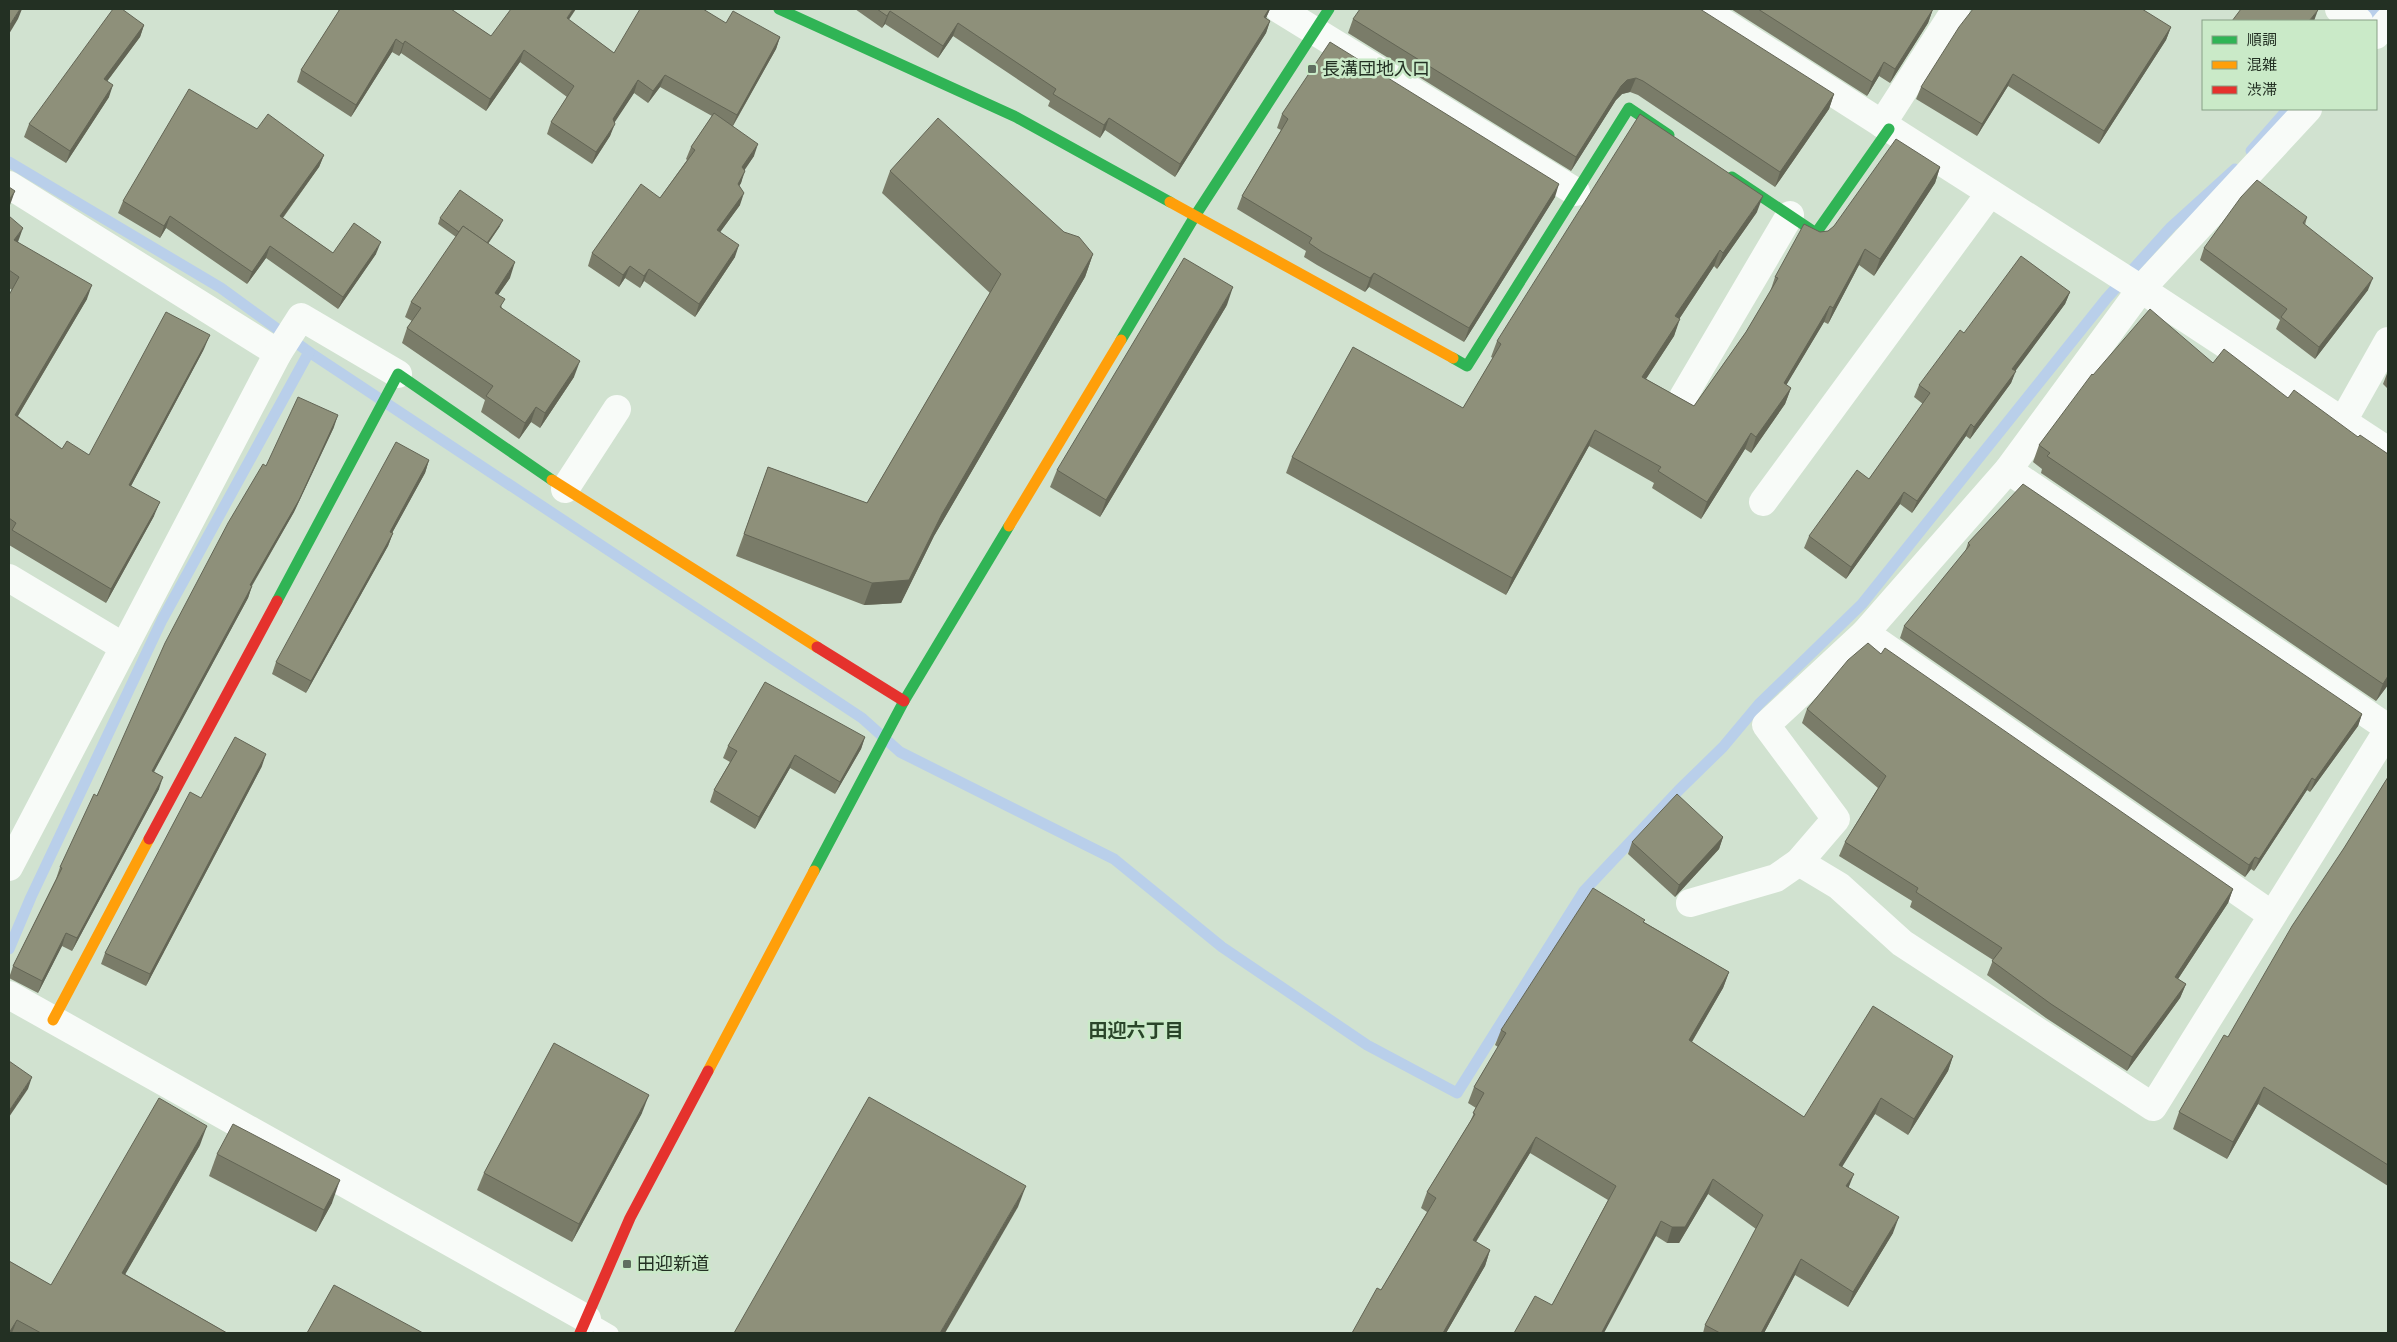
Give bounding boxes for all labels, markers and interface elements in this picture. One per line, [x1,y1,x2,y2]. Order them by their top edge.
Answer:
legend [2202,20,2377,110]
text: 順調 [2247,31,2277,48]
text: 混雑 [2247,56,2277,73]
place label: 長溝団地入口 [1322,59,1430,79]
marker: 長溝団地入口 [1306,63,1318,75]
text: 渋滞 [2247,81,2277,98]
district label: 田迎六丁目 [1088,1020,1184,1041]
place label: 田迎新道 [637,1254,709,1274]
marker: 田迎新道 [621,1258,633,1270]

